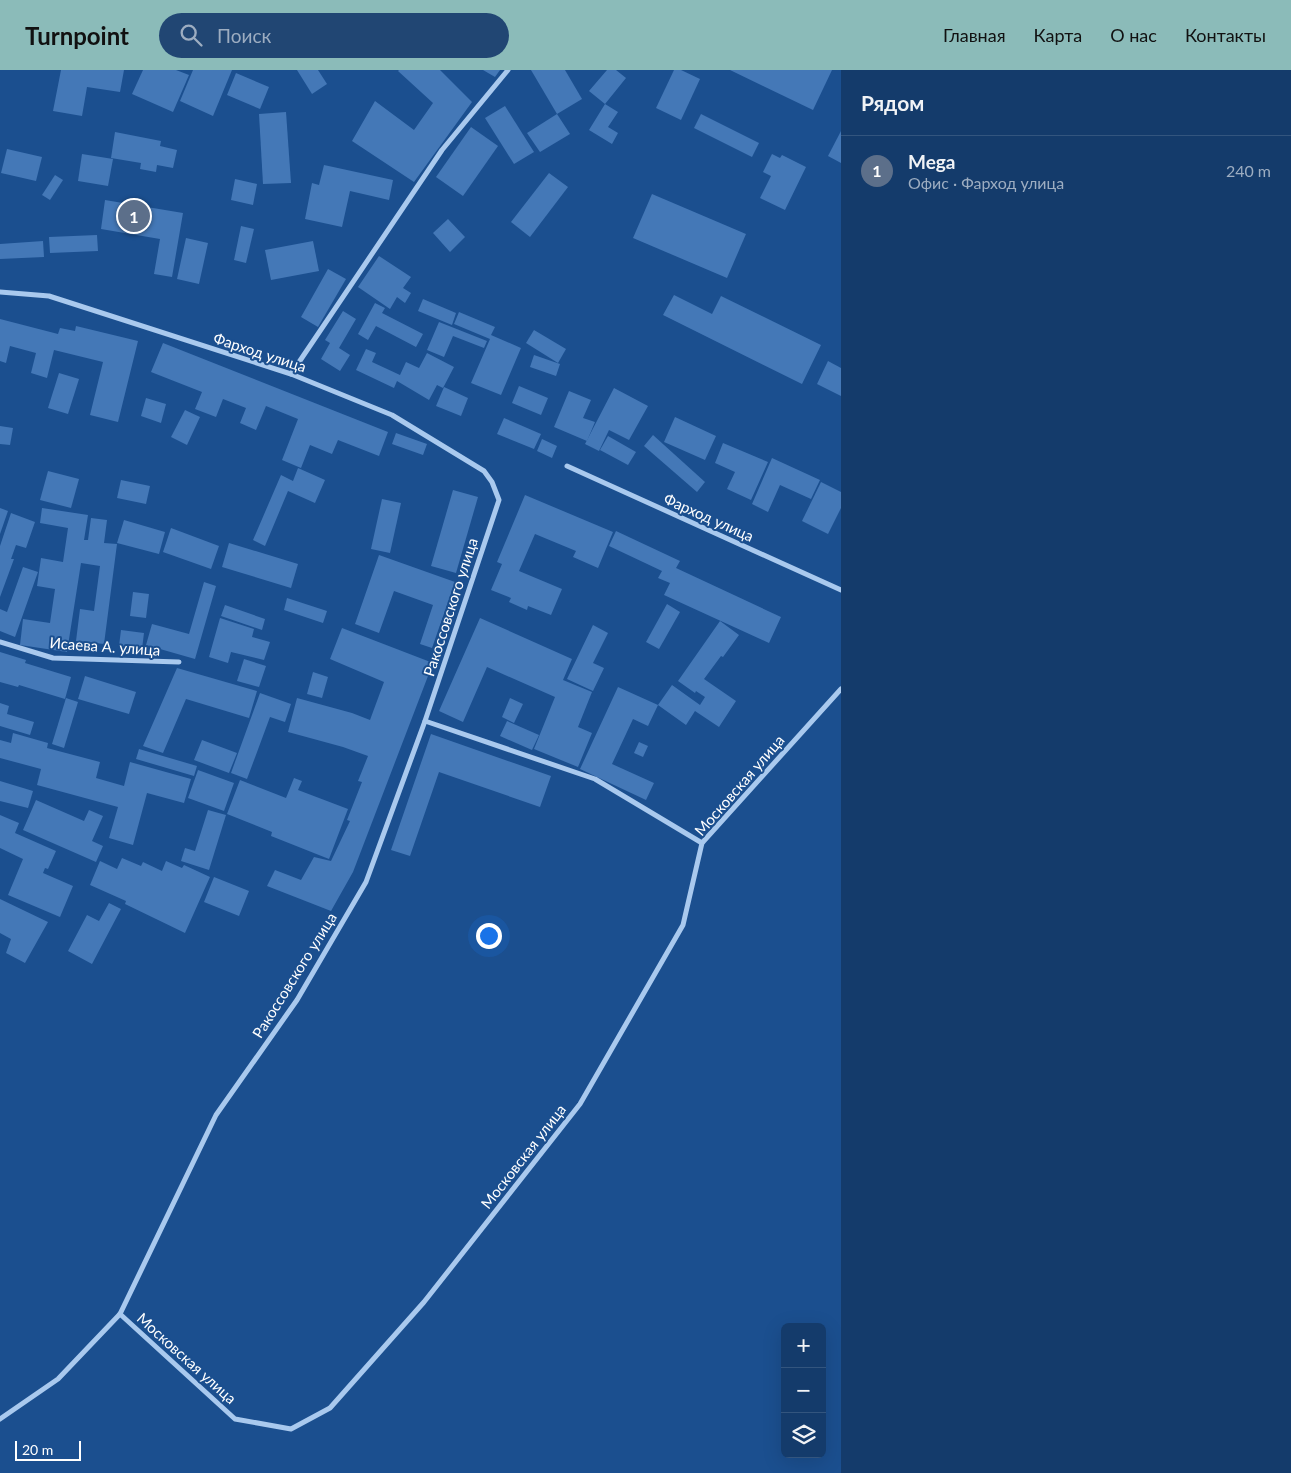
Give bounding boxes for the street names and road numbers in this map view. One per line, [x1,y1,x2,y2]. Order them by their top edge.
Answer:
street label: Фарход улица [211,329,309,375]
street label: Фарход улица [661,489,757,545]
street label: Ракоссовского улица [419,536,481,678]
street label: Исаева А. улица [49,633,161,659]
street label: Московская улица [690,731,788,839]
street label: Ракоссовского улица [248,909,340,1041]
street label: Московская улица [477,1100,569,1212]
street label: Московская улица [134,1309,240,1407]

